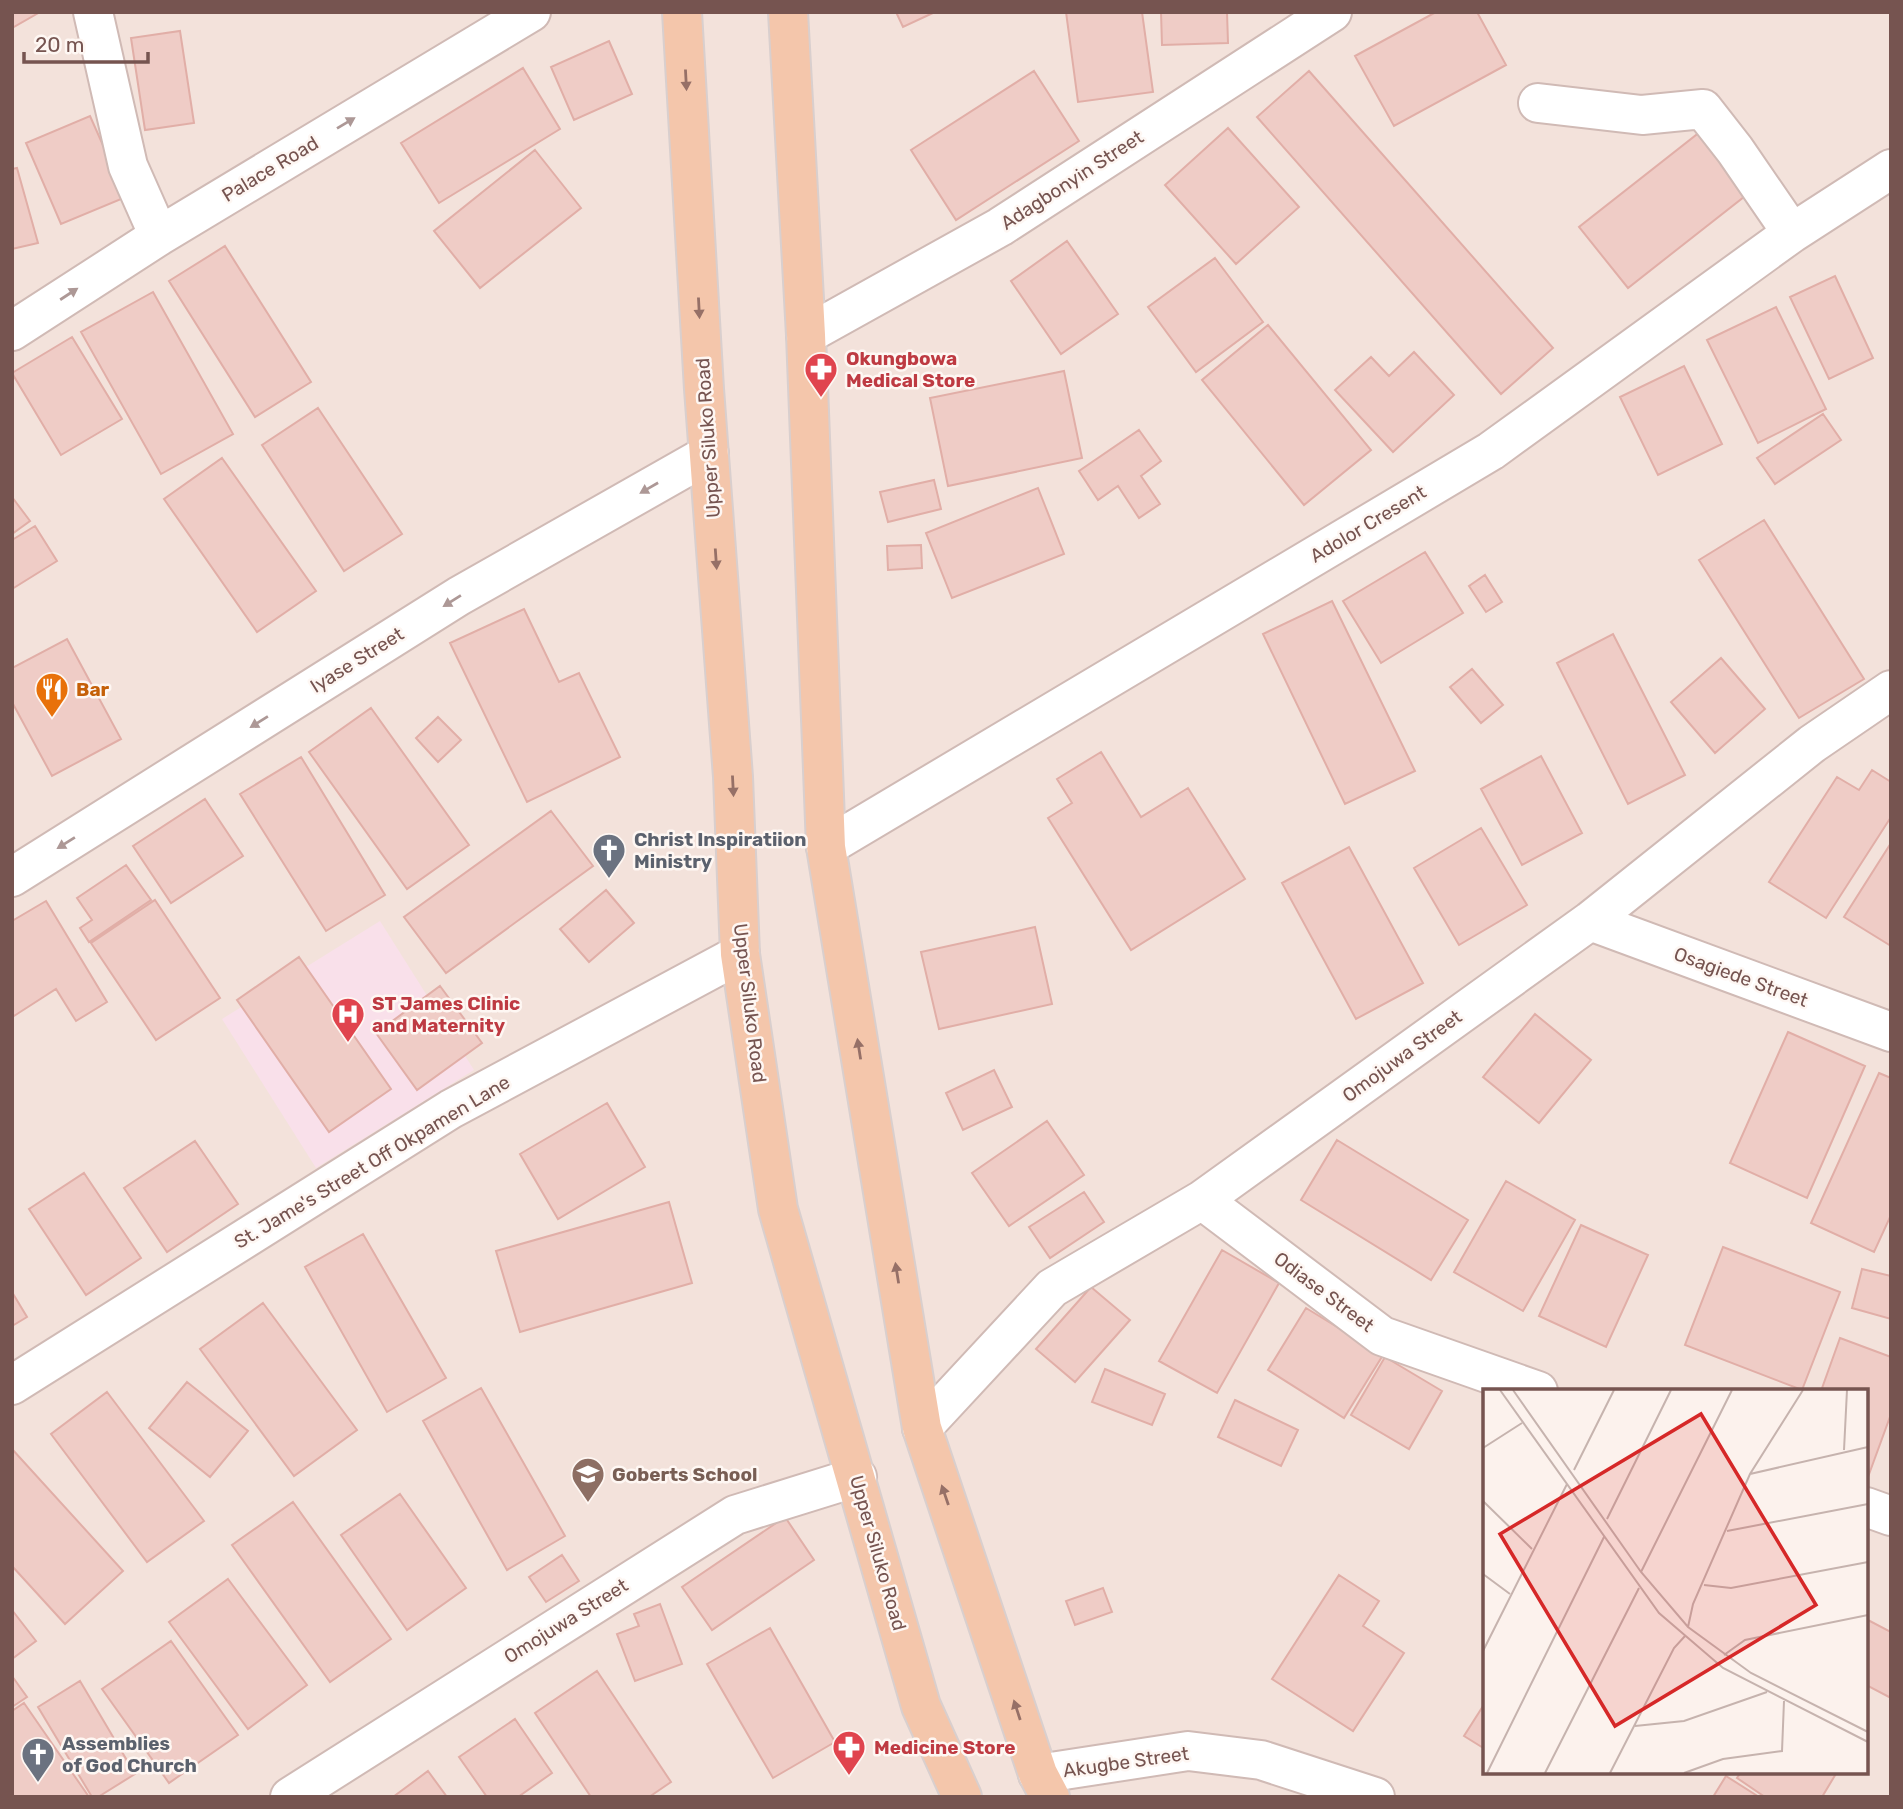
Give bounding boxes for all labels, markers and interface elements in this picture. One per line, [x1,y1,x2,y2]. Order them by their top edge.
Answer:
scale bar [24,21,149,65]
text: 20 m [35,32,84,57]
one-way arrow [681,70,692,92]
one-way arrow [337,117,356,129]
street label: Adagbonyin Street [996,125,1148,235]
street label: Palace Road [218,131,322,207]
one-way arrow [60,288,79,301]
one-way arrow [694,297,705,319]
place label: Okungbowa Medical Store [846,347,975,392]
pharmacy icon: Okungbowa Medical Store [802,350,840,399]
street label: Upper Siluko Road [691,357,725,519]
street label: Adolor Cresent [1306,480,1431,568]
one-way arrow [640,481,659,494]
one-way arrow [711,548,722,570]
one-way arrow [442,594,461,607]
street label: Iyase Street [306,622,408,698]
restaurant icon: Bar [33,670,71,719]
place label: Bar [76,678,110,701]
one-way arrow [250,715,269,728]
one-way arrow [728,775,739,797]
place label: Christ Inspiratiion Ministry [634,828,807,873]
church icon: Christ Inspiratiion Ministry [590,831,628,880]
one-way arrow [57,836,76,849]
street label: Upper Siluko Road [729,922,771,1084]
street label: Osagiede Street [1671,942,1812,1012]
place label: ST James Clinic and Maternity [372,992,520,1037]
hospital icon: ST James Clinic and Maternity [329,995,367,1044]
street label: Omojuwa Street [1338,1005,1467,1107]
one-way arrow [853,1037,864,1059]
street label: St. Jame's Street Off Okpamen Lane [230,1070,514,1254]
street label: Odiase Street [1269,1247,1379,1337]
one-way arrow [891,1262,902,1284]
inset map [1483,1389,1868,1774]
school or university icon: Goberts School [569,1455,607,1504]
place label: Goberts School [612,1463,757,1486]
street label: Upper Siluko Road [845,1473,911,1633]
one-way arrow [939,1484,950,1505]
street label: Omojuwa Street [500,1573,633,1668]
one-way arrow [1012,1700,1022,1721]
pharmacy icon: Medicine Store [830,1728,868,1777]
place label: Assemblies of God Church [62,1732,197,1777]
church icon: Assemblies of God Church [19,1735,57,1784]
place label: Medicine Store [874,1736,1016,1759]
street label: Akugbe Street [1062,1742,1191,1782]

